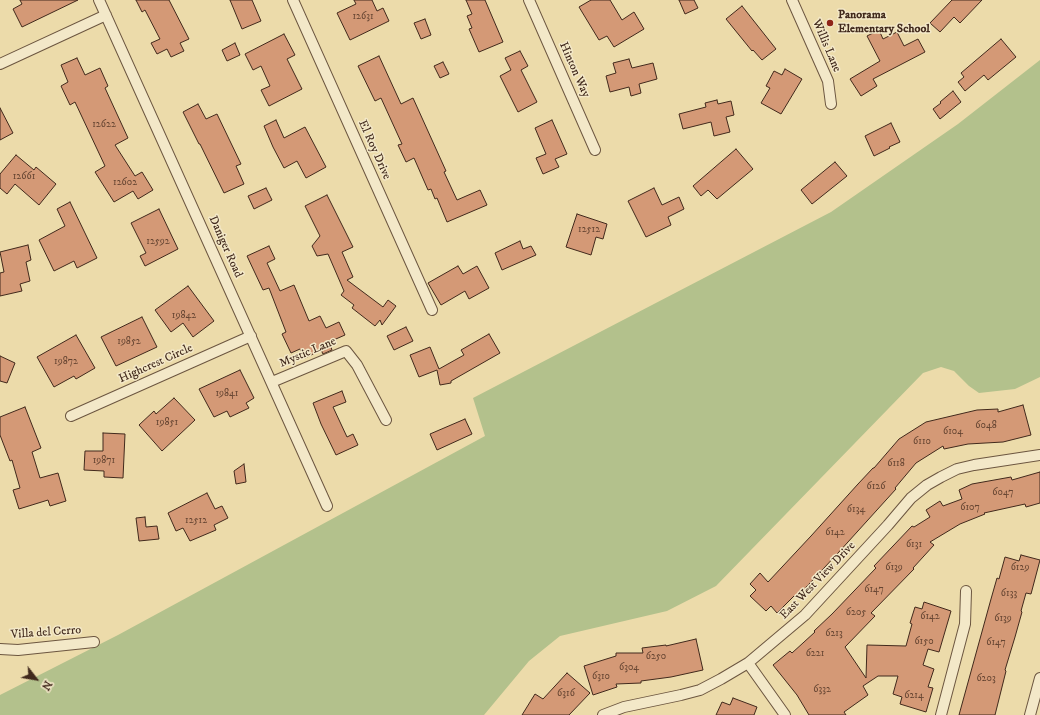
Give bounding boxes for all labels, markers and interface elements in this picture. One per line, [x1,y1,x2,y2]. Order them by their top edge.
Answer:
place label: Panorama Elementary School [838,9,930,37]
house number: 12631 [352,11,374,23]
street label: Willis Lane [808,17,844,75]
marker: Panorama Elementary School [825,18,835,28]
street label: Hinton Way [555,40,593,100]
street label: El Roy Drive [355,118,393,182]
house number: 12622 [92,119,116,131]
house number: 12661 [13,171,35,183]
house number: 12602 [113,177,137,189]
street label: Daniger Road [205,214,245,280]
house number: 12512 [578,224,600,236]
house number: 12592 [146,236,170,248]
house number: 19842 [172,310,196,322]
street label: Mystic Lane [278,335,338,371]
house number: 19852 [117,336,141,348]
street label: Highcrest Circle [117,341,195,387]
house number: 19872 [54,356,78,368]
house number: 19841 [215,388,239,400]
house number: 19851 [156,417,178,429]
house number: 6048 [975,420,997,432]
house number: 6104 [943,426,963,438]
house number: 6110 [913,436,931,448]
house number: 19871 [93,455,115,467]
house number: 6118 [887,458,905,470]
house number: 6126 [867,481,885,493]
house number: 6047 [992,487,1014,499]
house number: 6107 [960,502,980,514]
house number: 6134 [847,504,865,516]
house number: 12512 [185,515,207,527]
house number: 6142 [825,527,845,539]
street label: East West View Drive [777,539,859,623]
house number: 6131 [906,539,922,551]
house number: 6139 [885,562,903,574]
house number: 6129 [1011,562,1029,574]
house number: 6147 [864,584,884,596]
house number: 6133 [1001,588,1017,600]
house number: 6205 [846,607,866,619]
house number: 6142 [920,611,940,623]
house number: 6139 [994,613,1012,625]
street label: Villa del Cerro [10,623,82,643]
house number: 6213 [825,628,843,640]
house number: 6150 [914,636,934,648]
house number: 6147 [986,637,1006,649]
house number: 6221 [806,648,824,660]
house number: 6250 [646,651,666,663]
north arrow [16,659,56,699]
house number: 6304 [619,662,639,674]
house number: 6310 [592,671,610,683]
house number: 6203 [976,673,996,685]
text: N [38,678,55,693]
house number: 6332 [813,684,831,696]
house number: 6316 [557,688,575,700]
house number: 6214 [904,690,924,702]

